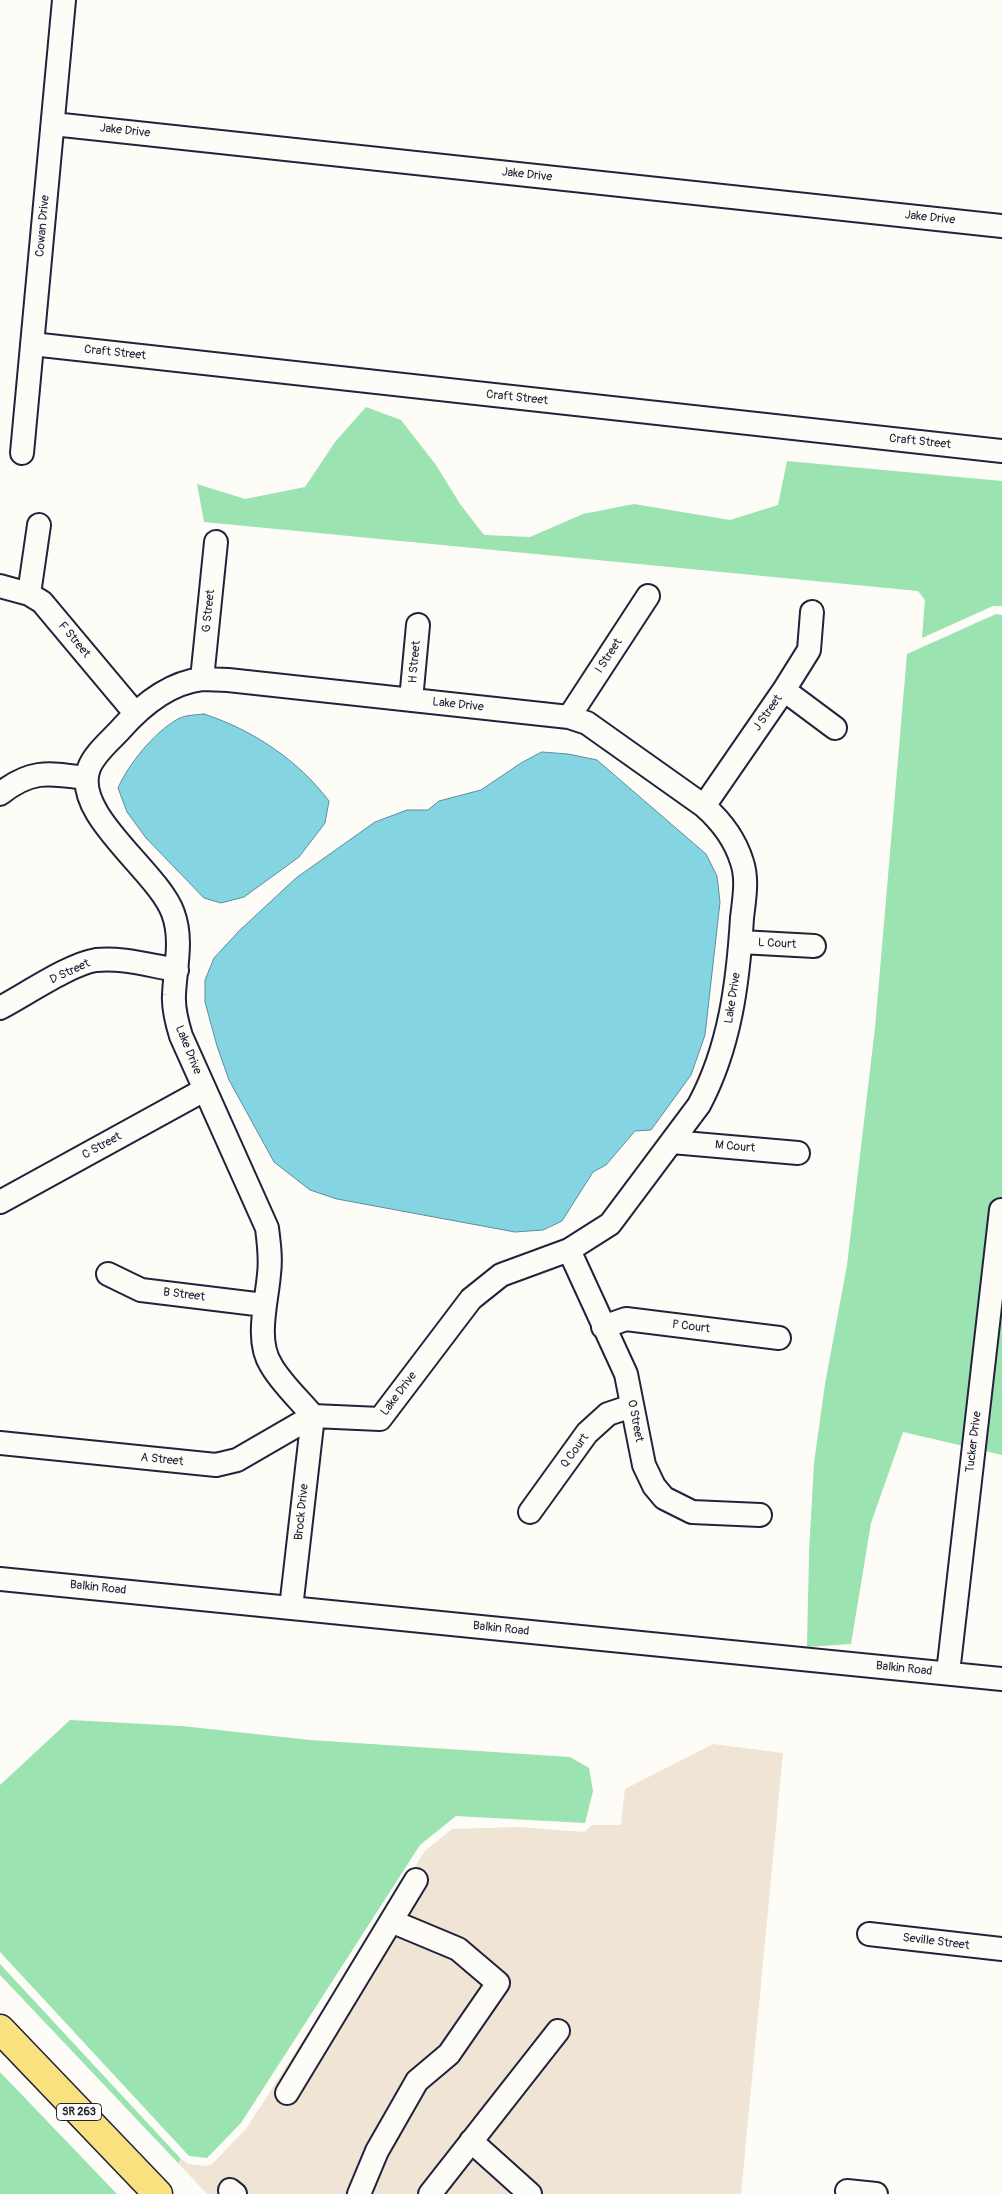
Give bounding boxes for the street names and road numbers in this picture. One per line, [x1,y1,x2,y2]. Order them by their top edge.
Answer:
street label: Jake Drive [99,121,151,141]
street label: Jake Drive [501,165,553,185]
street label: Cowan Drive [33,194,53,258]
street label: Jake Drive [904,208,956,228]
street label: Craft Street [83,343,147,363]
street label: Craft Street [485,388,549,408]
street label: Craft Street [888,432,952,452]
street label: G Street [200,589,218,633]
street label: F Street [55,619,93,661]
street label: I Street [592,636,626,676]
street label: H Street [406,640,424,684]
street label: J Street [750,692,786,734]
street label: Lake Drive [432,695,484,715]
street label: L Court [757,936,797,952]
street label: D Street [48,956,92,988]
street label: Lake Drive [722,971,744,1025]
street label: Lake Drive [172,1023,204,1077]
street label: C Street [80,1129,124,1163]
street label: M Court [714,1138,756,1156]
street label: B Street [162,1285,206,1305]
street label: P Court [671,1318,711,1336]
street label: Lake Drive [378,1369,420,1419]
street label: O Street [624,1399,646,1443]
street label: Tucker Drive [963,1410,985,1474]
street label: Q Court [558,1431,592,1471]
street label: A Street [140,1451,184,1469]
street label: Brock Drive [292,1483,312,1541]
street label: Balkin Road [69,1578,127,1598]
street label: Balkin Road [472,1619,530,1639]
street label: Balkin Road [875,1659,933,1679]
street label: Seville Street [902,1931,970,1953]
road number: SR 263 [56,2104,102,2120]

